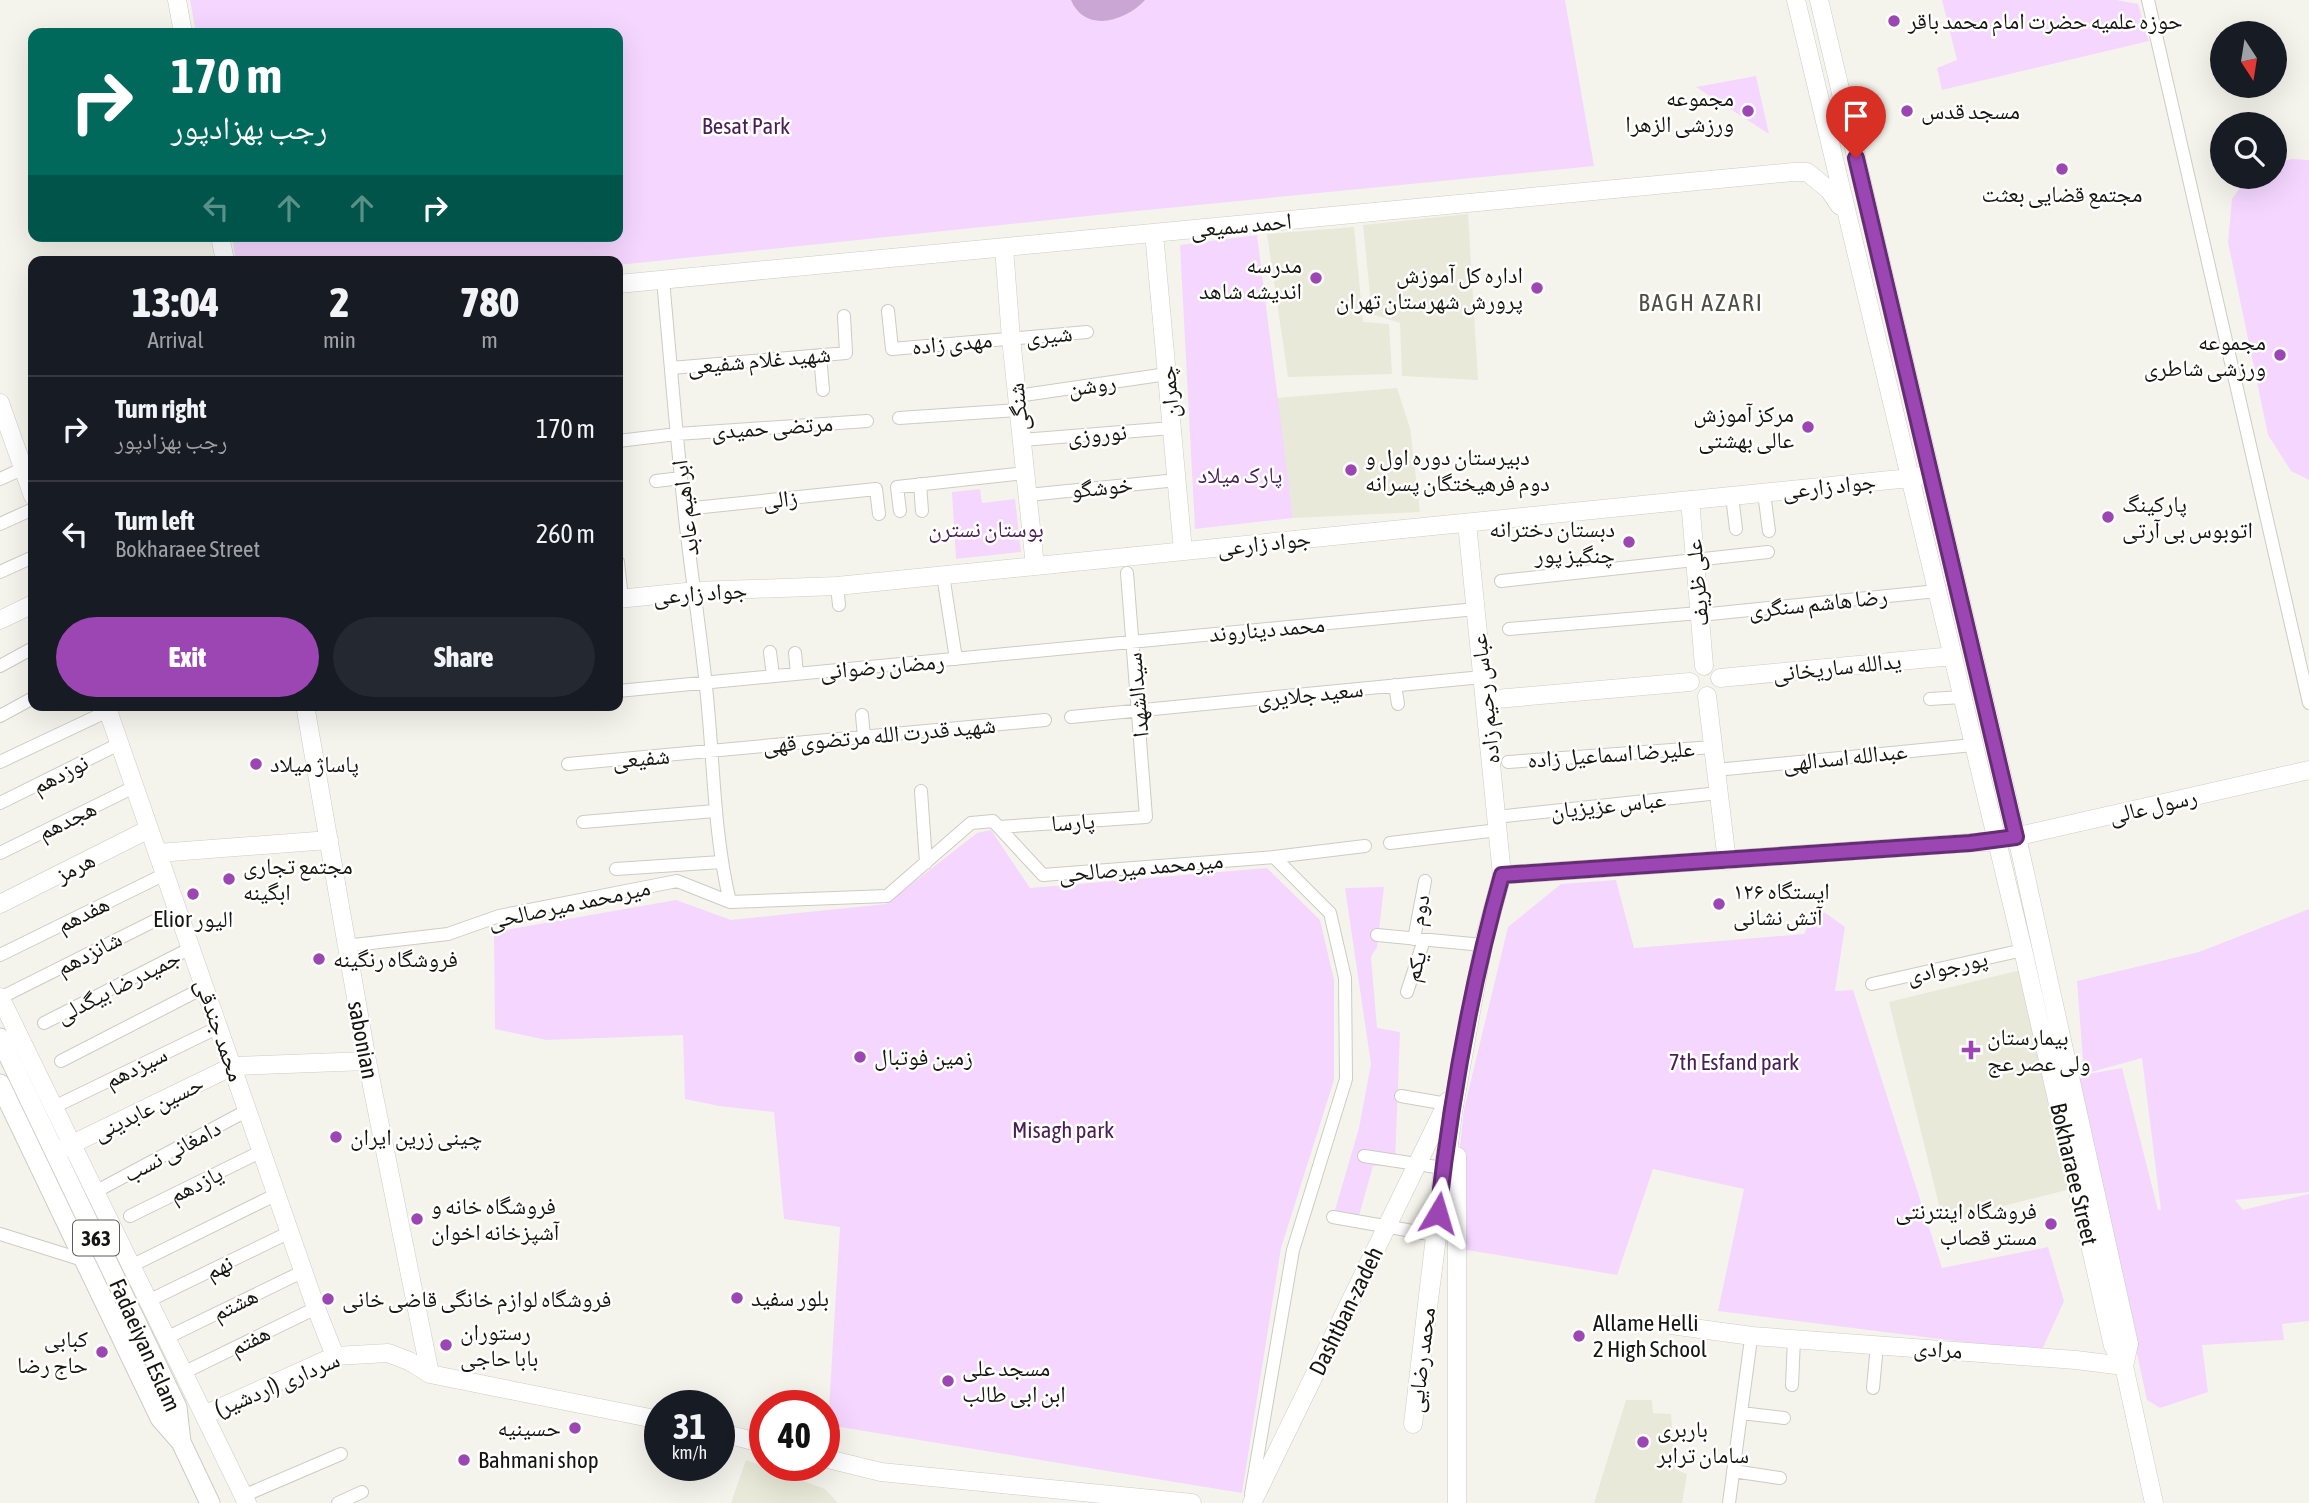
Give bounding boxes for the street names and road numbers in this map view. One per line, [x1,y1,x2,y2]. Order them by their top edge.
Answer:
street label: احمد سمیعی [1189,208,1293,243]
street label: شیری [1024,320,1074,351]
street label: مهدی زاده [911,327,993,360]
street label: شهید غلام شفیعی [686,341,832,382]
street label: چمران [1154,365,1185,419]
street label: روشن [1066,369,1118,402]
street label: شنگی [1003,382,1034,432]
street label: مرتضی حمیدی [710,410,834,445]
street label: نوروزی [1066,418,1128,451]
street label: ابراهیم عابد [666,458,707,557]
street label: جواد زارعی [1781,468,1877,505]
street label: خوشگو [1070,471,1134,503]
street label: زالی [761,484,799,515]
street label: جواد زارعی [1216,525,1312,562]
street label: علی ظریف [1680,538,1715,628]
street label: جواد زارعی [652,577,748,610]
street label: رضا هاشم سنگری [1747,583,1889,626]
street label: محمد دیناروند [1208,611,1326,647]
street label: عباس رحیم زاده [1465,632,1508,765]
street label: یدالله ساریخانی [1771,647,1903,688]
street label: رمضان رضوانی [819,648,945,685]
street label: سیدالشهدا [1120,651,1154,739]
street label: سعید جلایری [1255,675,1365,714]
street label: شهید قدرت الله مرتضوی قهی [761,712,997,759]
street label: علیرضا اسماعیل زاده [1526,735,1696,774]
street label: عبدالله اسدالهی [1781,737,1909,777]
street label: شفیعی [611,743,671,774]
street label: نوزدهم [28,749,94,802]
street label: رسول عالی [2106,783,2200,830]
street label: عباس عزیزیان [1549,786,1667,825]
street label: هجدهم [34,795,102,848]
street label: پارسا [1050,808,1096,838]
street label: هرمز [50,846,99,888]
street label: میرمحمد میرصالحی [1057,847,1225,888]
street label: میرمحمد میرصالحی [485,874,653,935]
street label: هفدهم [52,890,115,941]
street label: دوم [1403,892,1438,929]
street label: شانزدهم [52,926,127,983]
street label: جمیدرضا بیگدلی [52,944,185,1029]
street label: پورجوادی [1904,945,1990,990]
street label: یکم [1398,948,1435,985]
street label: محمد جندقی [189,975,250,1085]
street label: sabonian [343,999,383,1081]
street label: سیزدهم [101,1041,173,1096]
street label: حسین عابدینی [88,1070,208,1147]
street label: Bokharaee Street [2045,1100,2103,1248]
street label: دامغانی نسب [119,1115,226,1188]
street label: یازدهم [165,1160,228,1211]
road number: 363 [73,1220,119,1256]
street label: Dashtban-zadeh [1304,1243,1388,1379]
street label: نهم [201,1249,238,1287]
street label: Fadaeiyan Eslam [104,1275,186,1415]
street label: هشتم [208,1282,263,1329]
street label: محمد رضایی [1402,1306,1441,1414]
street label: هفتم [226,1319,275,1363]
street label: مرادی [1913,1334,1963,1365]
street label: سرداری (اردشیر) [211,1346,344,1423]

